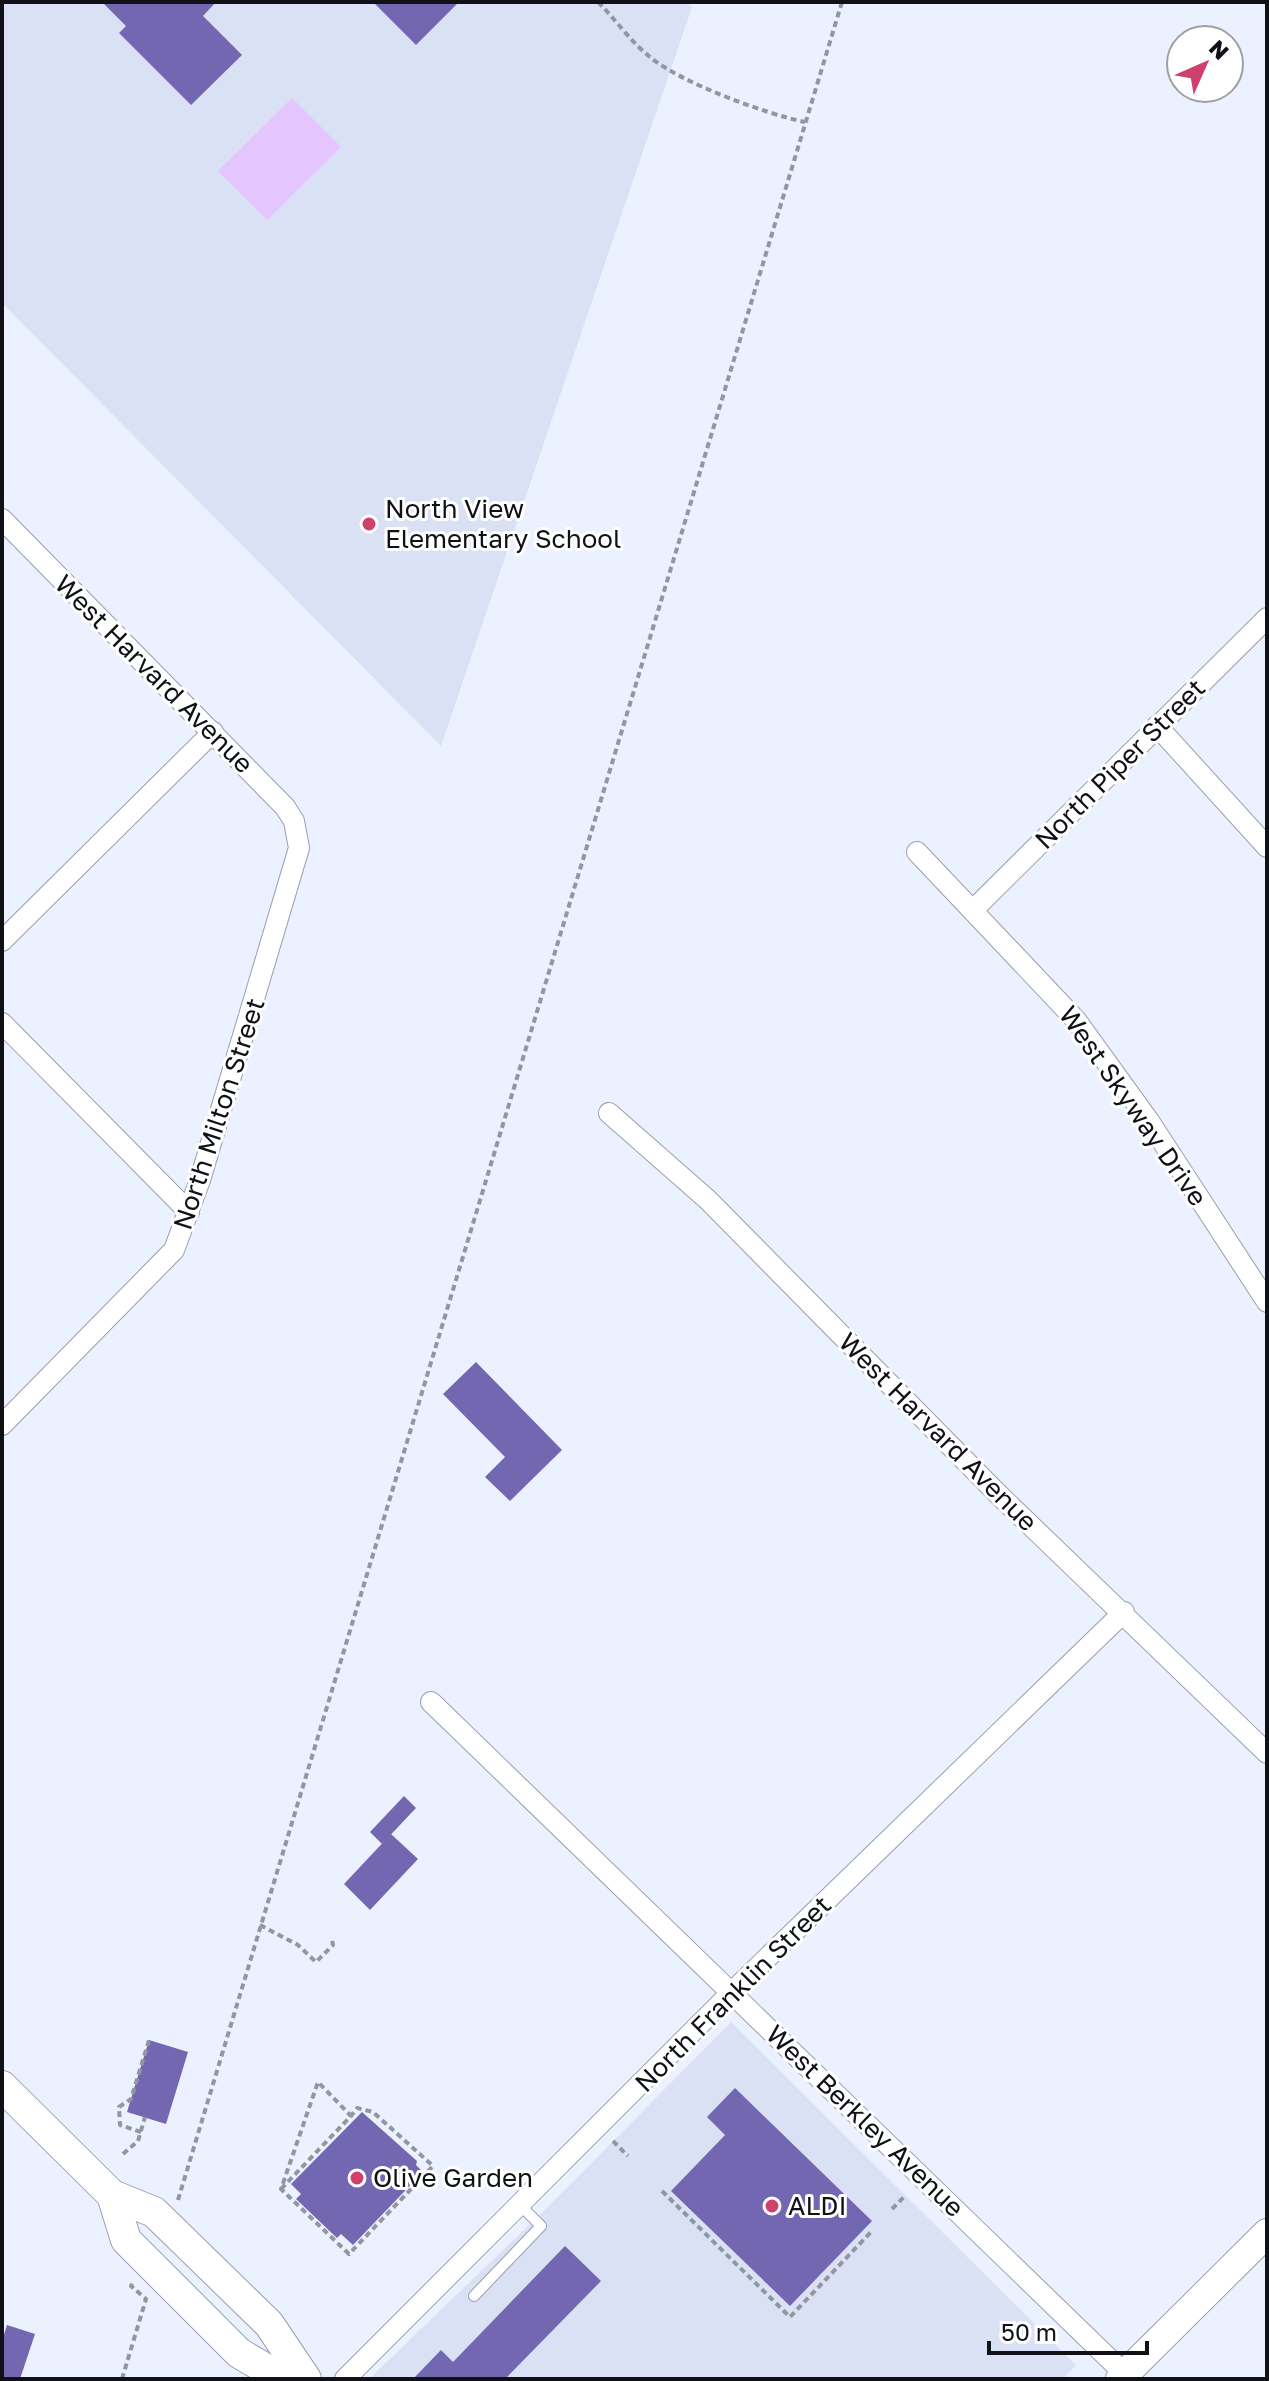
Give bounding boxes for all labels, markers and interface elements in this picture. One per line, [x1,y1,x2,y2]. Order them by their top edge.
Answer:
north arrow [1165,24,1245,104]
text: N [1204,34,1235,65]
place label: North View Elementary School [385,493,621,554]
marker: North View Elementary School [360,515,378,533]
street label: West Harvard Avenue [49,568,260,779]
street label: North Piper Street [1028,672,1211,855]
street label: North Milton Street [166,994,271,1233]
street label: West Skyway Drive [1053,1000,1214,1211]
street label: West Harvard Avenue [833,1326,1044,1537]
street label: North Franklin Street [628,1889,837,2098]
street label: West Berkley Avenue [760,2018,971,2223]
place label: Olive Garden [373,2162,533,2193]
marker: Olive Garden [348,2169,366,2187]
place label: ALDI [788,2190,847,2221]
marker: ALDI [763,2197,781,2215]
scale bar [989,2305,1147,2355]
text: 50 m [1001,2317,1057,2346]

